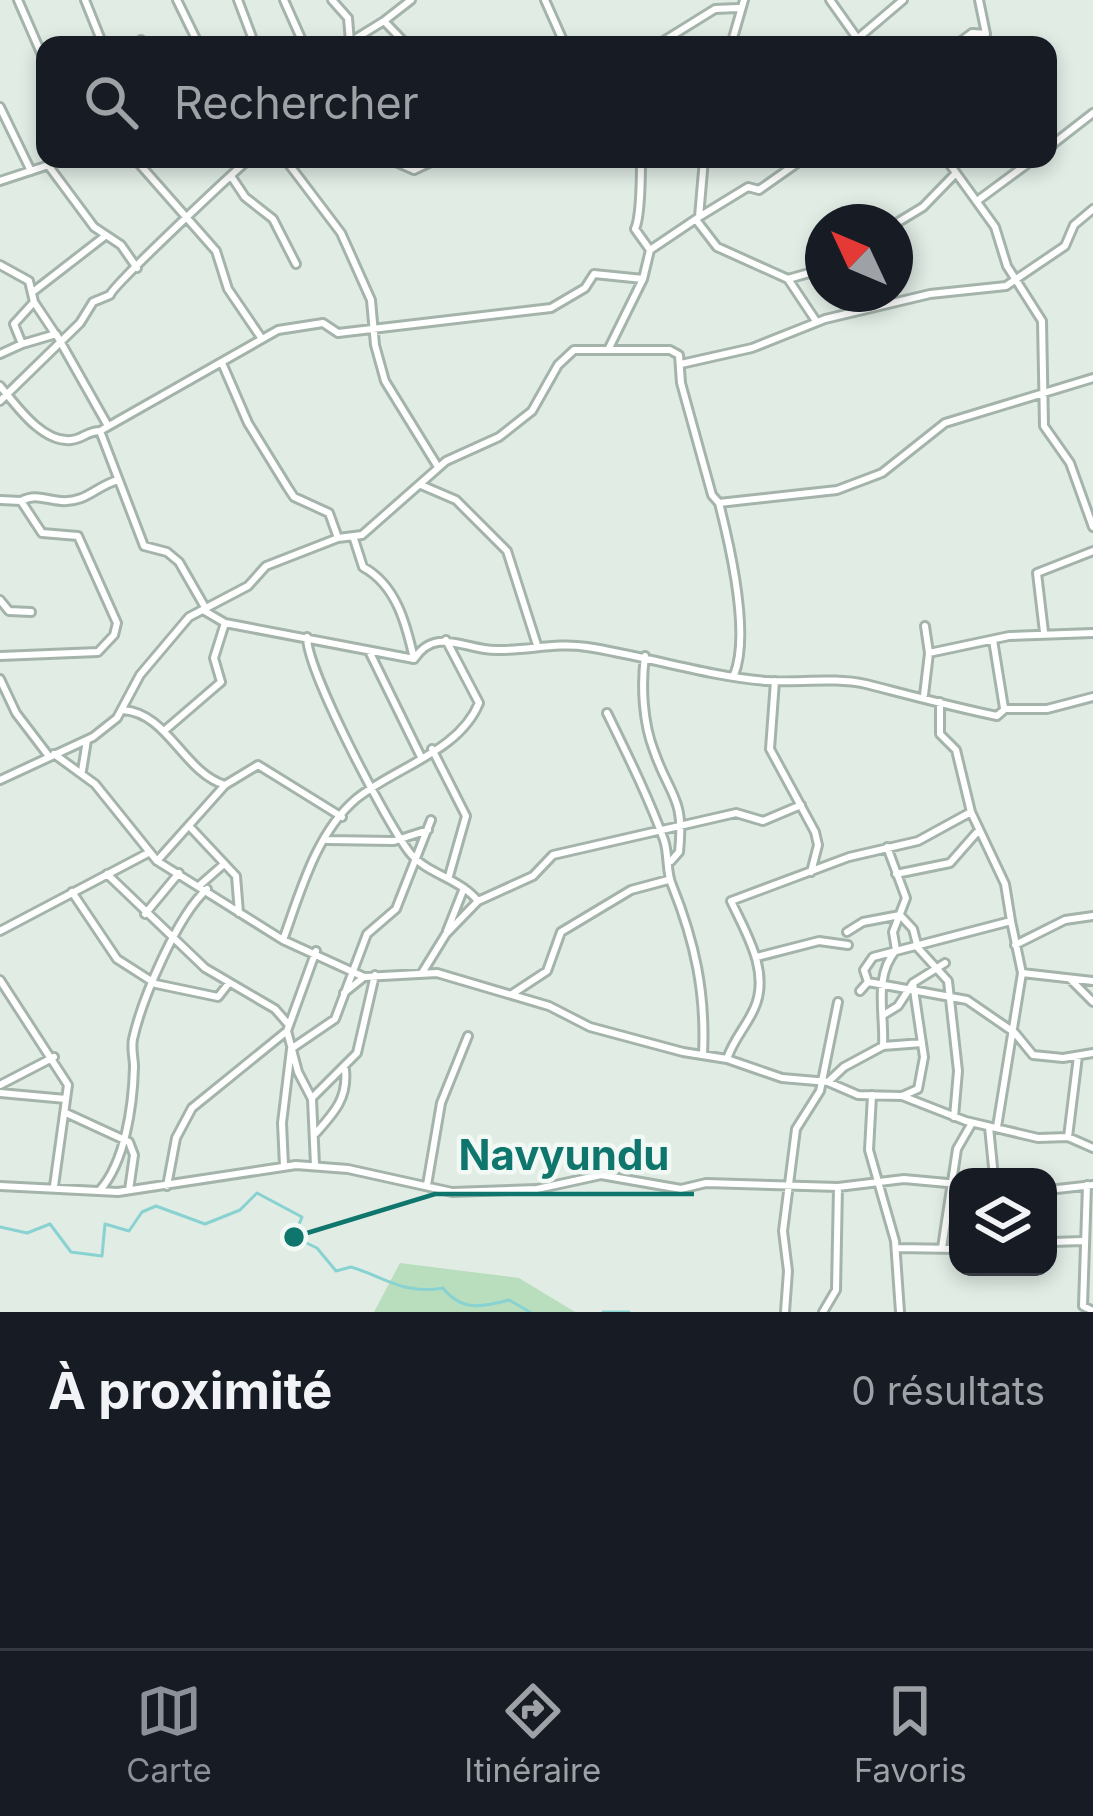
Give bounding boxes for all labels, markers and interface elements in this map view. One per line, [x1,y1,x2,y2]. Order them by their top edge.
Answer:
search box [36,36,1057,168]
icon: search [78,69,144,135]
text: Rechercher [174,75,419,130]
north arrow [805,204,913,312]
callout: Navyundu [435,1116,694,1194]
text: Navyundu [458,1129,670,1180]
map controls [949,1168,1057,1276]
button: layers [949,1168,1057,1276]
text: À proximité [48,1360,332,1421]
text: 0 résultats [851,1367,1045,1414]
tab: Carte [126,1678,212,1790]
tab: Itinéraire [464,1678,601,1790]
tab: Favoris [854,1678,967,1790]

